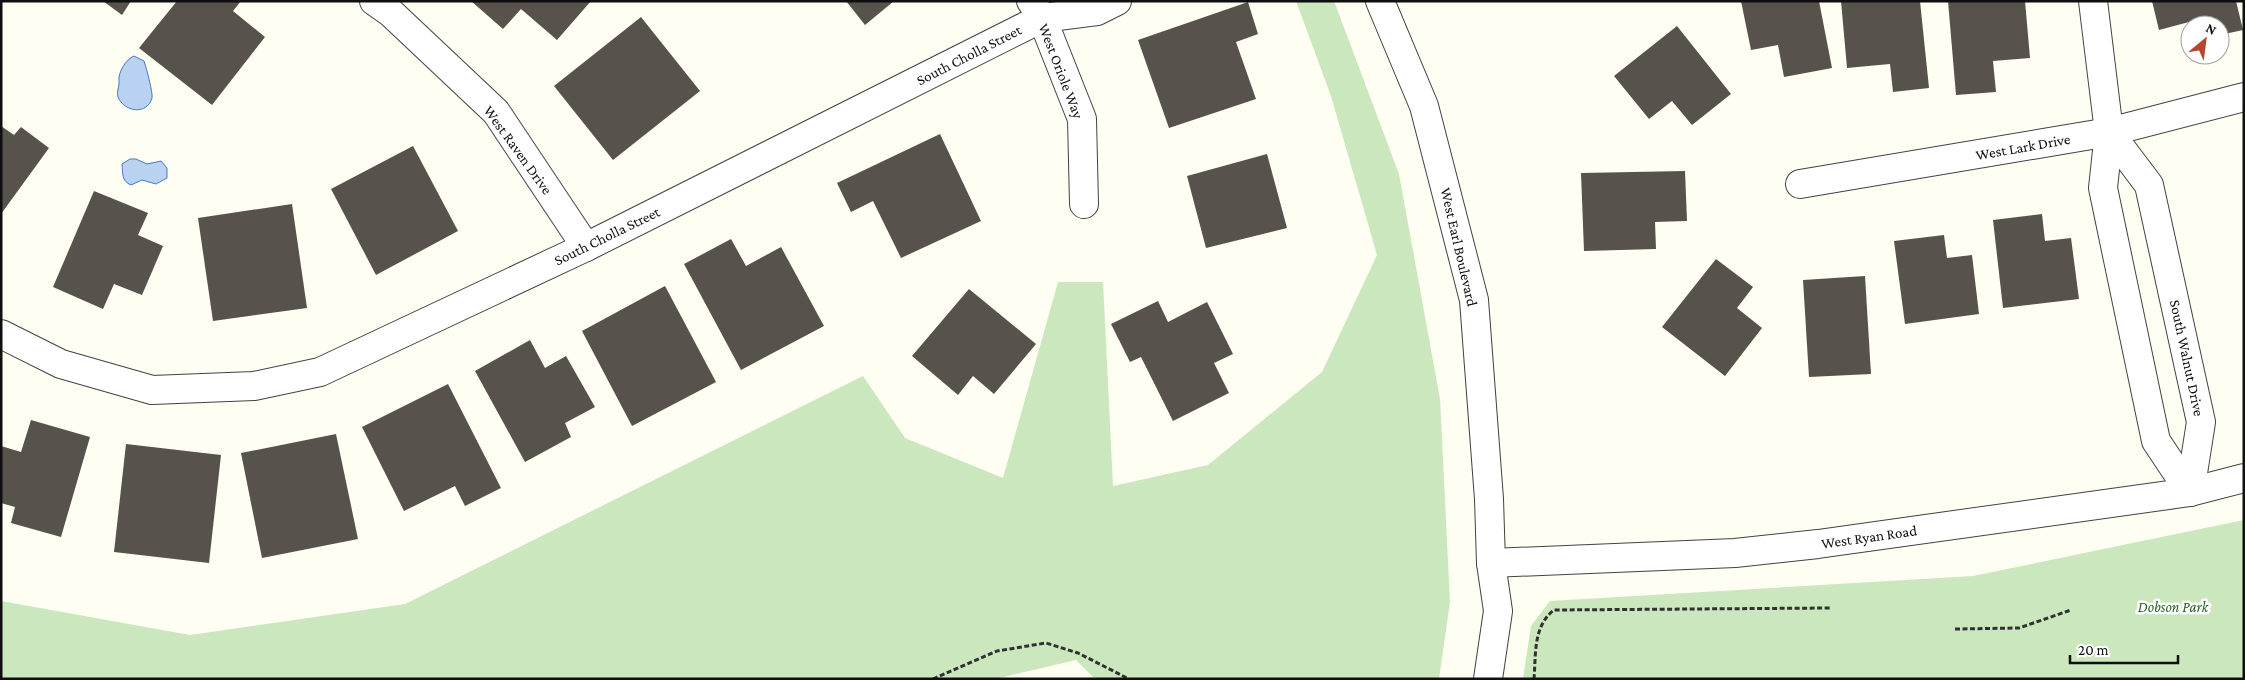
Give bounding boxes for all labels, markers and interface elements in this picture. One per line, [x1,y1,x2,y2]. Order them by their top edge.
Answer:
north arrow [2180,15,2230,65]
text: N [2203,19,2220,38]
street label: South Cholla Street [914,21,1025,88]
street label: West Oriole Way [1035,21,1086,121]
street label: West Raven Drive [481,103,556,198]
street label: West Lark Drive [1975,131,2072,163]
street label: West Earl Boulevard [1438,186,1480,308]
street label: South Cholla Street [552,203,663,268]
street label: South Walnut Drive [2167,298,2207,418]
street label: West Ryan Road [1820,522,1918,553]
park label: Dobson Park [2138,599,2210,615]
scale bar [2070,632,2178,664]
text: 20 m [2078,642,2109,658]

